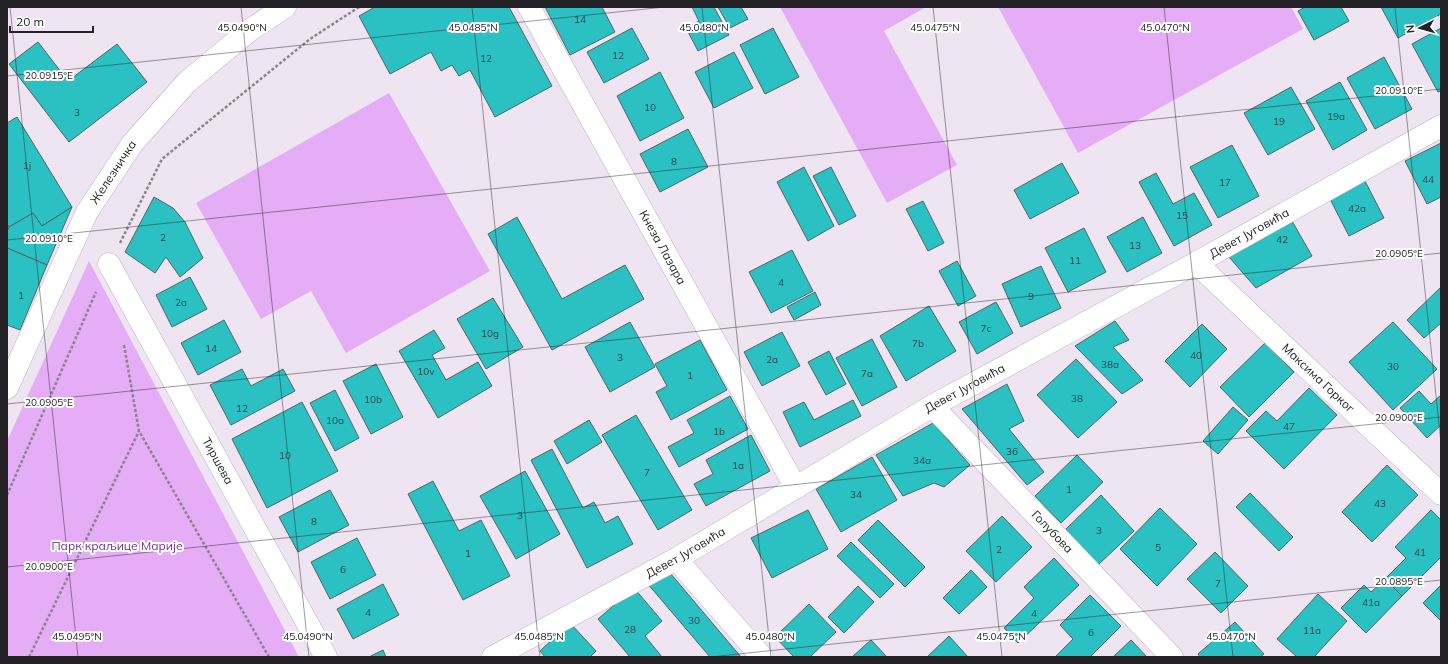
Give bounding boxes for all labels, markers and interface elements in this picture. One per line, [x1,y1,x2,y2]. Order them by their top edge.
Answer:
scale bar [10,8,93,34]
north arrow [1400,8,1440,48]
house number: 14 [574,13,586,26]
text: 20 m [16,14,44,29]
text: 45.0490°N [217,21,267,34]
text: 45.0485°N [448,21,498,34]
text: 45.0480°N [679,21,729,34]
text: 45.0475°N [910,21,960,34]
text: 45.0470°N [1140,21,1190,34]
text: N [1403,24,1417,34]
house number: 12 [612,49,624,62]
house number: 12 [480,52,492,65]
text: 20.0915°E [25,69,73,82]
text: 20.0910°E [1375,84,1423,97]
house number: 10 [644,101,656,114]
house number: 3 [74,106,80,119]
house number: 19a [1327,110,1345,123]
house number: 19 [1273,115,1285,128]
street label: Железничка [86,137,139,207]
house number: 8 [671,155,677,168]
house number: 1j [23,159,31,172]
house number: 44 [1422,173,1434,186]
house number: 17 [1219,176,1231,189]
house number: 42a [1348,202,1366,215]
street label: Девет Југовића [1206,204,1292,261]
street label: Кнеза Лазара [636,207,690,287]
house number: 15 [1176,209,1188,222]
house number: 2 [160,231,166,244]
text: 20.0910°E [25,232,73,245]
house number: 42 [1276,233,1288,246]
house number: 13 [1129,239,1141,252]
text: 20.0905°E [1375,247,1423,260]
house number: 11 [1069,254,1081,267]
house number: 4 [778,276,784,289]
house number: 1 [18,289,24,302]
house number: 9 [1028,290,1034,303]
house number: 2a [175,296,187,309]
house number: 7c [981,322,992,335]
house number: 10g [481,327,499,340]
house number: 7b [912,337,924,350]
street label: Максима Горког [1279,340,1358,416]
house number: 14 [205,342,217,355]
house number: 40 [1190,349,1202,362]
house number: 3 [617,351,623,364]
house number: 2a [766,353,778,366]
house number: 38a [1101,358,1119,371]
street label: Девет Југовића [921,360,1007,416]
house number: 30 [1387,360,1399,373]
house number: 10v [417,365,435,378]
house number: 7a [861,367,873,380]
house number: 1 [687,369,693,382]
house number: 38 [1071,392,1083,405]
house number: 10b [364,393,382,406]
text: 20.0905°E [25,396,73,409]
house number: 12 [236,402,248,415]
text: 20.0900°E [1375,411,1423,424]
house number: 10a [326,414,344,427]
house number: 47 [1283,420,1295,433]
house number: 1b [713,425,725,438]
street label: Тиршева [199,435,237,487]
house number: 36 [1006,445,1018,458]
house number: 10 [279,449,291,462]
house number: 34a [913,454,931,467]
house number: 1a [732,459,744,472]
house number: 7 [644,466,650,479]
house number: 1 [1066,483,1072,496]
house number: 34 [850,488,862,501]
house number: 43 [1374,497,1386,510]
street label: Голубова [1029,507,1077,556]
house number: 3 [517,509,523,522]
house number: 8 [311,515,317,528]
street label: Девет Југовића [643,523,728,581]
house number: 3 [1096,524,1102,537]
park label: Парк краљице Марије [51,538,183,553]
house number: 5 [1155,541,1161,554]
house number: 2 [996,543,1002,556]
house number: 41 [1414,546,1426,559]
house number: 1 [465,547,471,560]
text: 20.0900°E [25,560,73,573]
house number: 6 [340,563,346,576]
text: 20.0895°E [1375,575,1423,588]
house number: 7 [1215,577,1221,590]
house number: 41a [1362,596,1380,609]
house number: 4 [365,606,371,619]
house number: 4 [1031,607,1037,620]
house number: 30 [688,614,700,627]
house number: 28 [624,623,636,636]
house number: 11a [1303,624,1321,637]
house number: 6 [1088,626,1094,639]
text: 45.0495°N [52,630,102,643]
text: 45.0490°N [283,630,333,643]
text: 45.0485°N [514,630,564,643]
text: 45.0480°N [745,630,795,643]
text: 45.0475°N [976,630,1026,643]
text: 45.0470°N [1206,630,1256,643]

